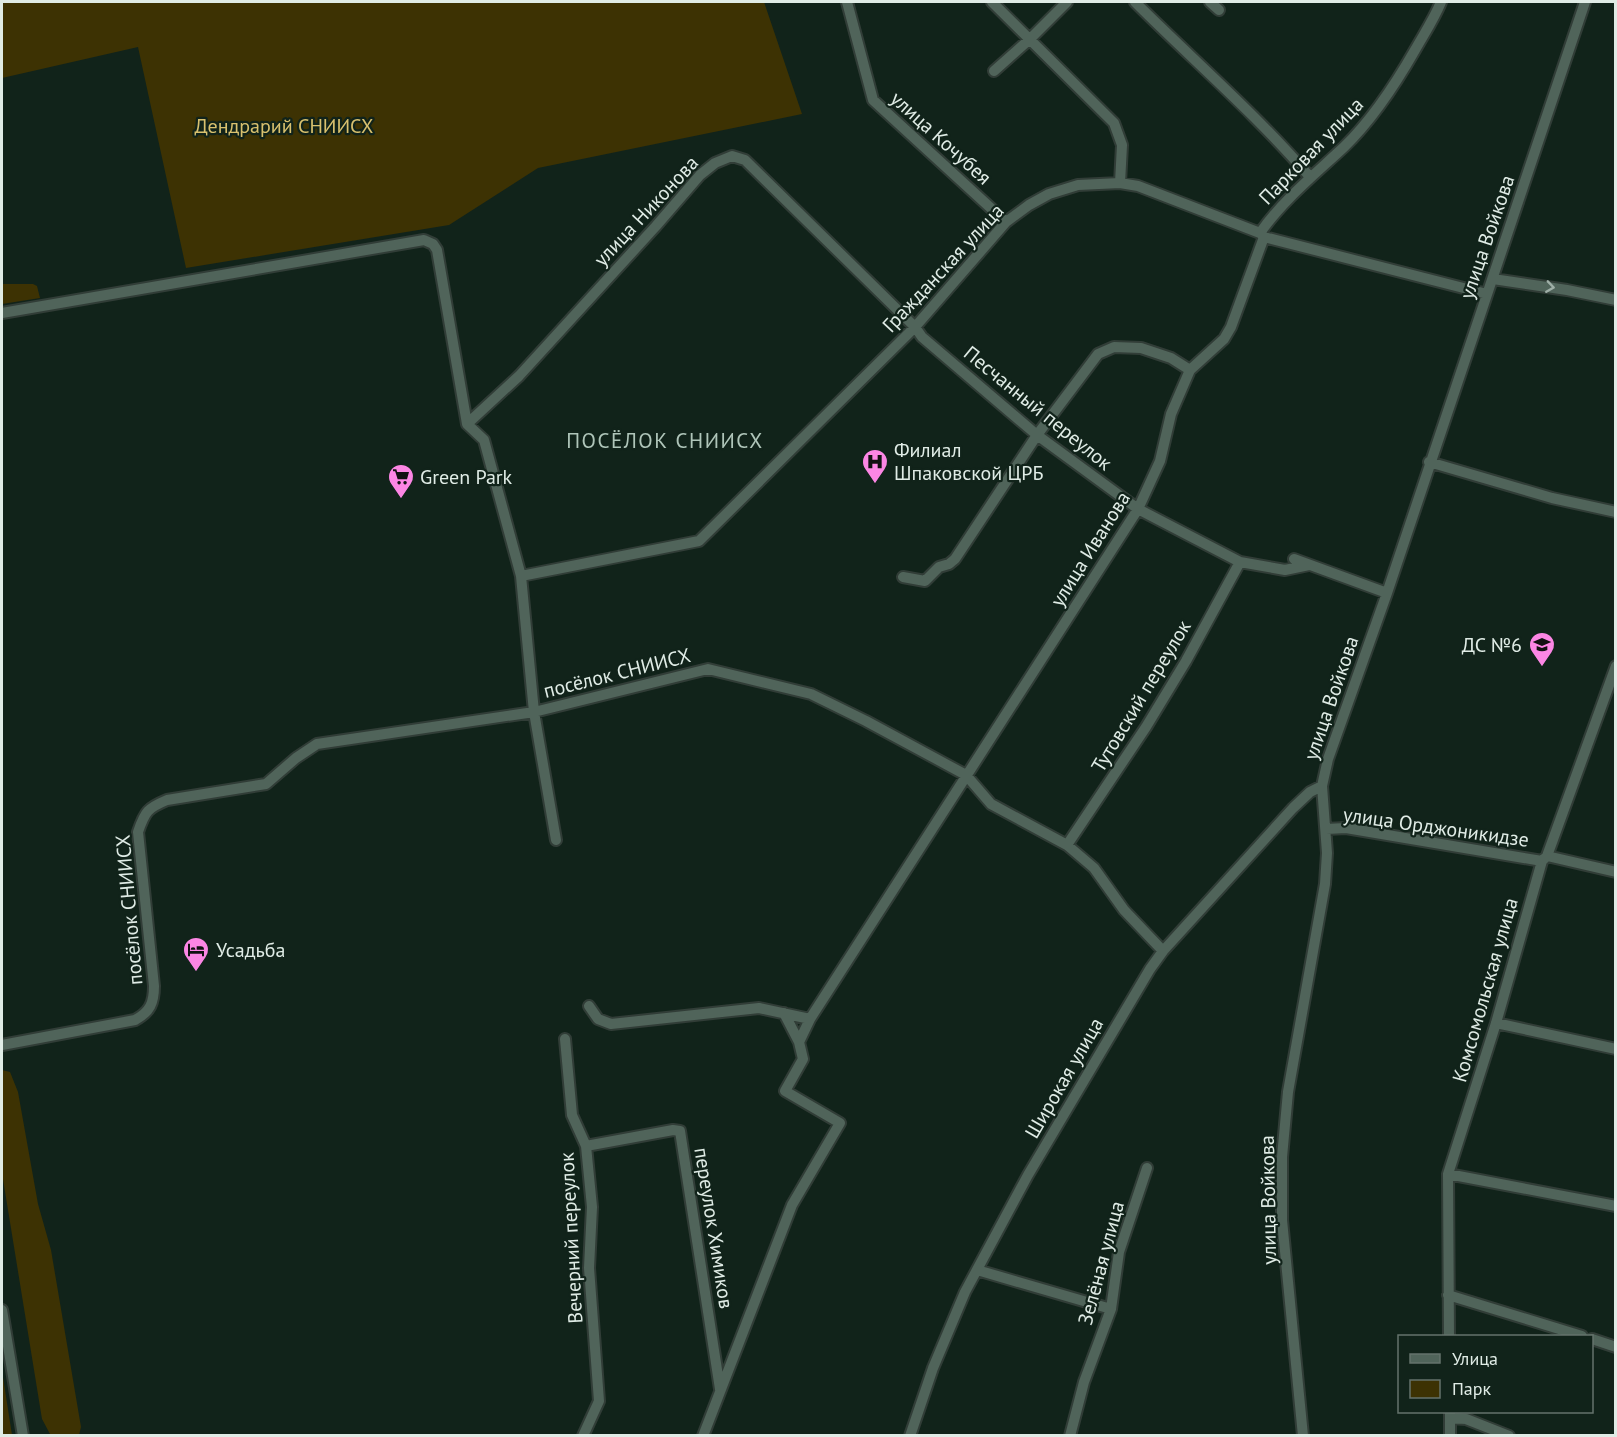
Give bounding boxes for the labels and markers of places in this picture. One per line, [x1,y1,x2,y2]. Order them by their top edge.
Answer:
place label: Филиал Шпаковской ЦРБ [894,437,1043,486]
hospital icon: Филиал Шпаковской ЦРБ [860,447,890,485]
supermarket icon: Green Park [386,462,416,500]
place label: Green Park [420,464,513,490]
school or university icon: ДС №6 [1527,630,1557,668]
place label: ДС №6 [1462,632,1522,658]
hotel icon: Усадьба [181,935,211,973]
place label: Усадьба [216,937,285,963]

